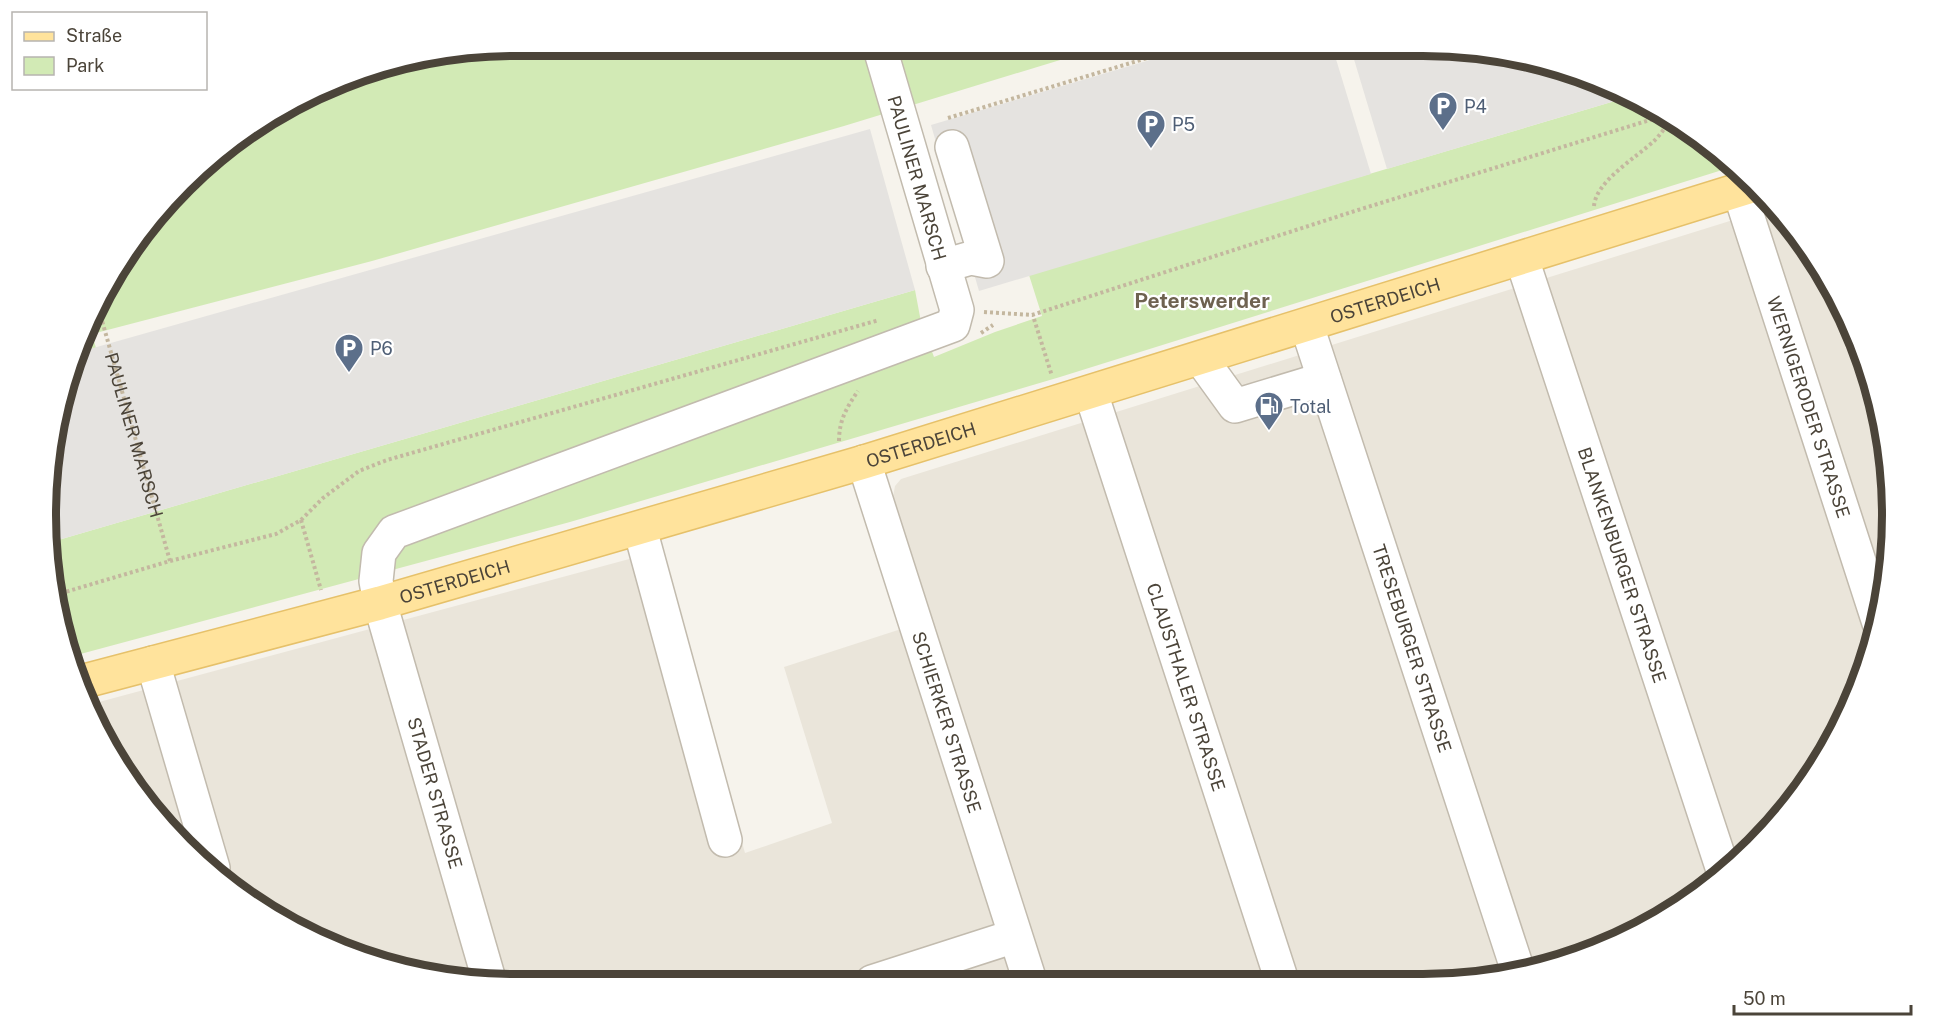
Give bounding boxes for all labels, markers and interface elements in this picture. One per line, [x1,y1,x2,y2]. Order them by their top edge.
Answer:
legend [12,12,207,90]
text: Straße [66,25,122,46]
text: Park [66,55,104,76]
parking icon: P4 [1427,90,1459,132]
street label: PAULINER MARSCH [883,93,951,263]
place label: P4 [1464,96,1487,117]
parking icon: P5 [1135,108,1167,150]
place label: P5 [1172,114,1195,135]
street label: OSTERDEICH [1327,273,1443,327]
district label: Peterswerder [1134,288,1270,313]
street label: WERNIGERODER STRASSE [1763,293,1855,521]
parking icon: P6 [333,332,365,374]
place label: P6 [370,338,393,359]
street label: PAULINER MARSCH [101,350,168,520]
fuel station icon: Total [1253,390,1285,432]
place label: Total [1290,396,1332,417]
street label: OSTERDEICH [863,417,979,471]
street label: BLANKENBURGER STRASSE [1574,444,1671,685]
street label: TRESEBURGER STRASSE [1369,541,1456,755]
street label: OSTERDEICH [397,555,512,607]
street label: CLAUSTHALER STRASSE [1143,580,1230,794]
street label: SCHIERKER STRASSE [908,629,986,815]
street label: STADER STRASSE [403,715,467,871]
scale bar [1734,978,1911,1016]
text: 50 m [1743,988,1786,1009]

